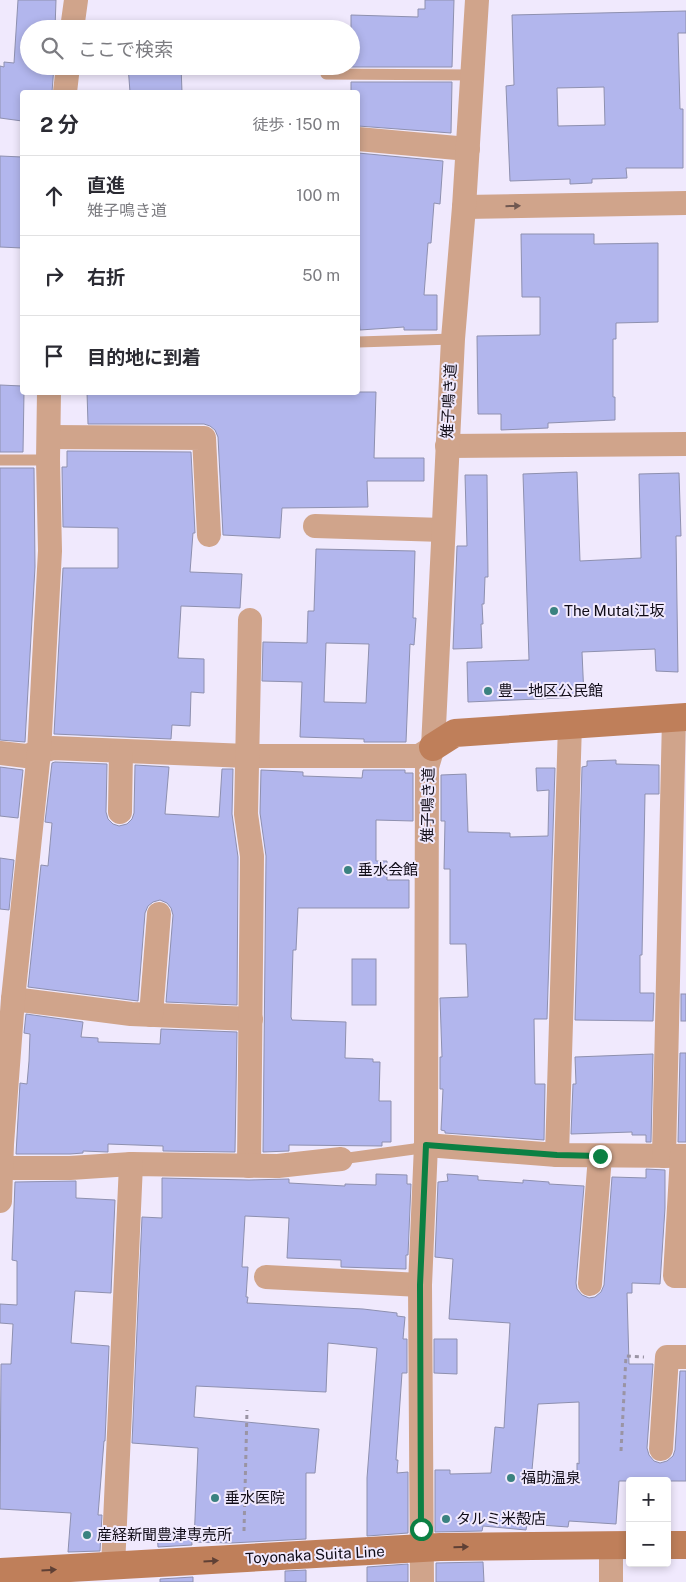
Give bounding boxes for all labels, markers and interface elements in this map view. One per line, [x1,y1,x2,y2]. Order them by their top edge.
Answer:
search box [20,20,360,75]
icon: search [38,34,66,62]
text: ここで検索 [78,38,173,60]
text: 2 分 [40,112,79,137]
text: 徒歩 · 150 m [252,115,340,134]
text: 直進 [87,174,125,196]
icon: ahead [40,182,68,210]
text: 100 m [296,186,340,205]
text: 雉子鳴き道 [87,201,167,220]
one-way arrow [505,202,521,210]
icon: right [40,262,68,290]
text: 右折 [87,266,125,288]
text: 50 m [302,266,340,285]
icon: arrive [40,342,68,370]
text: 目的地に到着 [87,346,201,368]
street label: 雉子鳴き道 [438,363,459,439]
place label: The Mutal江坂 [564,602,664,619]
marker: The Mutal江坂 [548,605,560,617]
place label: 豊一地区公民館 [498,682,603,699]
marker: 豊一地区公民館 [482,685,494,697]
street label: 雉子鳴き道 [418,767,437,843]
place label: 垂水会館 [358,861,418,878]
marker: 垂水会館 [342,864,354,876]
route end [589,1145,612,1168]
place label: 福助温泉 [521,1469,581,1486]
marker: 福助温泉 [505,1472,517,1484]
map controls [626,1477,671,1567]
button: + [626,1477,671,1522]
place label: 垂水医院 [225,1489,285,1506]
marker: 垂水医院 [209,1492,221,1504]
place label: タルミ米殻店 [456,1510,546,1527]
marker: タルミ米殻店 [440,1513,452,1525]
route start [410,1518,433,1541]
button: − [626,1522,671,1567]
place label: 産経新聞豊津専売所 [97,1526,232,1543]
marker: 産経新聞豊津専売所 [81,1529,93,1541]
street label: Toyonaka Suita Line [245,1542,385,1567]
one-way arrow [453,1543,469,1551]
one-way arrow [203,1557,219,1565]
one-way arrow [41,1565,57,1573]

